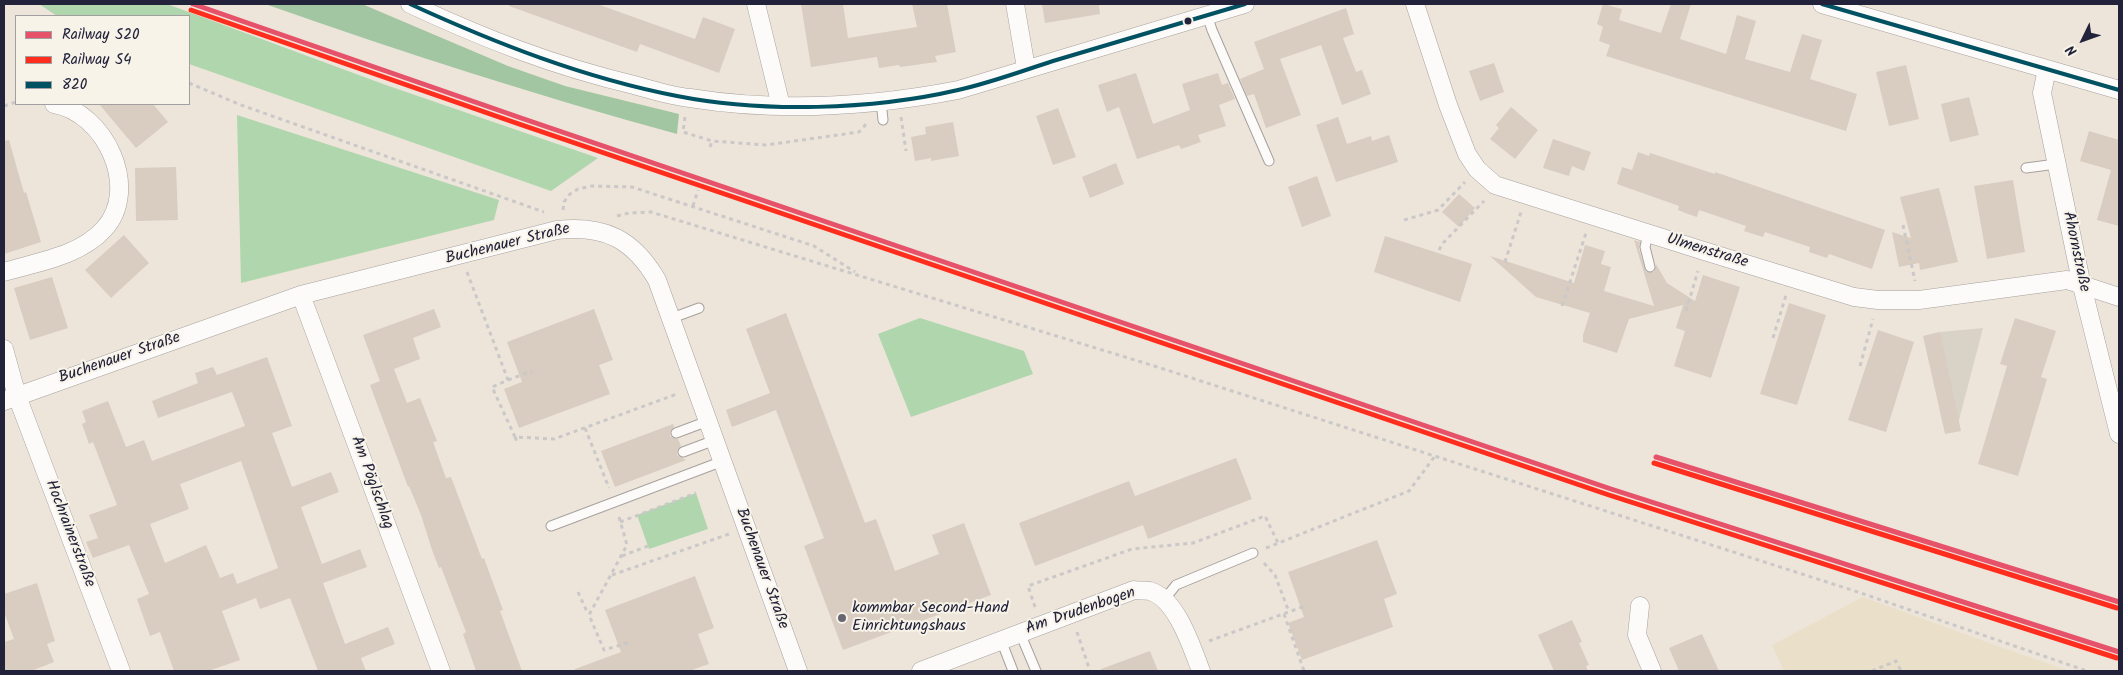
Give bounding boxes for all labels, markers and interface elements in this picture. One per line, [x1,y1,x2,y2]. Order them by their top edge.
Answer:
legend [15,15,190,105]
north arrow [2058,15,2108,65]
unlabelled marker [1183,16,1193,26]
text: Railway S20 [62,23,139,47]
text: N [2061,39,2083,61]
text: Railway S4 [62,48,131,72]
text: 820 [62,73,87,97]
street label: Ahornstraße [2057,210,2093,294]
street label: Buchenauer Straße [444,220,572,270]
street label: Ulmenstraße [1664,230,1750,274]
street label: Buchenauer Straße [57,329,183,389]
street label: Am Pöglschlag [345,434,397,532]
street label: Hochrainerstraße [40,478,98,590]
street label: Buchenauer Straße [730,506,792,632]
street label: Am Drudenbogen [1024,584,1138,640]
place label: kommbar Second-Hand Einrichtungshaus [852,599,1008,637]
marker: kommbar Second-Hand Einrichtungshaus [836,612,848,624]

